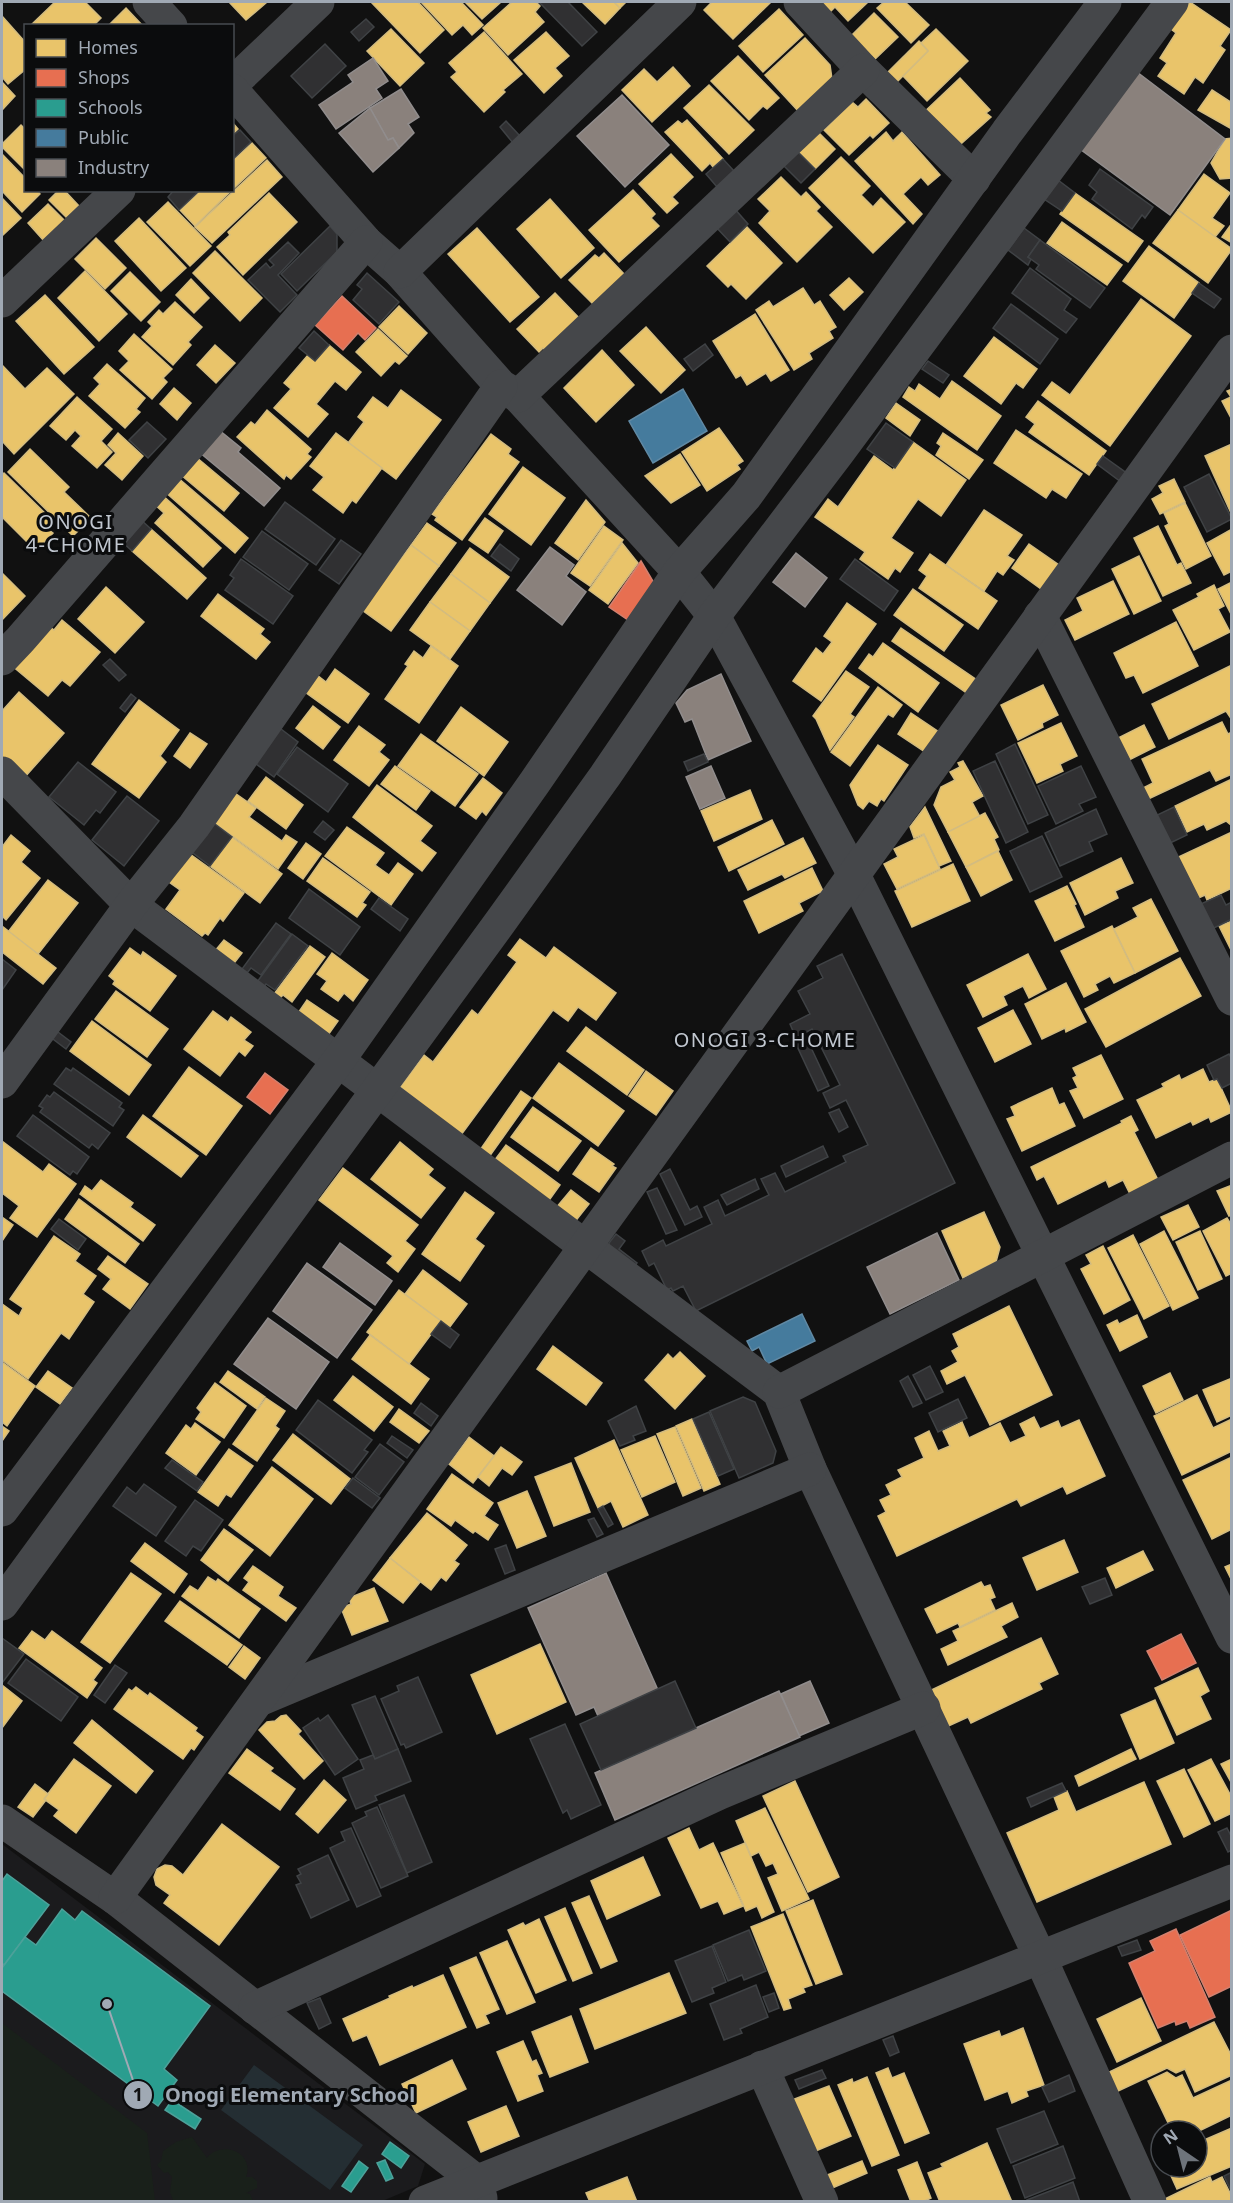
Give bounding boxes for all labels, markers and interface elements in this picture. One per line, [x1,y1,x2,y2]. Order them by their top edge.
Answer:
legend [24,24,234,192]
text: Homes [78,35,138,59]
text: Shops [78,65,130,89]
text: Schools [78,95,143,119]
text: Public [78,125,129,149]
text: Industry [78,155,150,179]
district label: ONOGI 4-CHOME [26,508,126,558]
district label: ONOGI 3-CHOME [674,1026,856,1053]
callout: Onogi Elementary School [123,2076,427,2114]
text: Onogi Elementary School [165,2081,415,2108]
text: 1 [133,2082,143,2106]
north arrow [1149,2119,1209,2179]
text: N [1159,2124,1182,2149]

